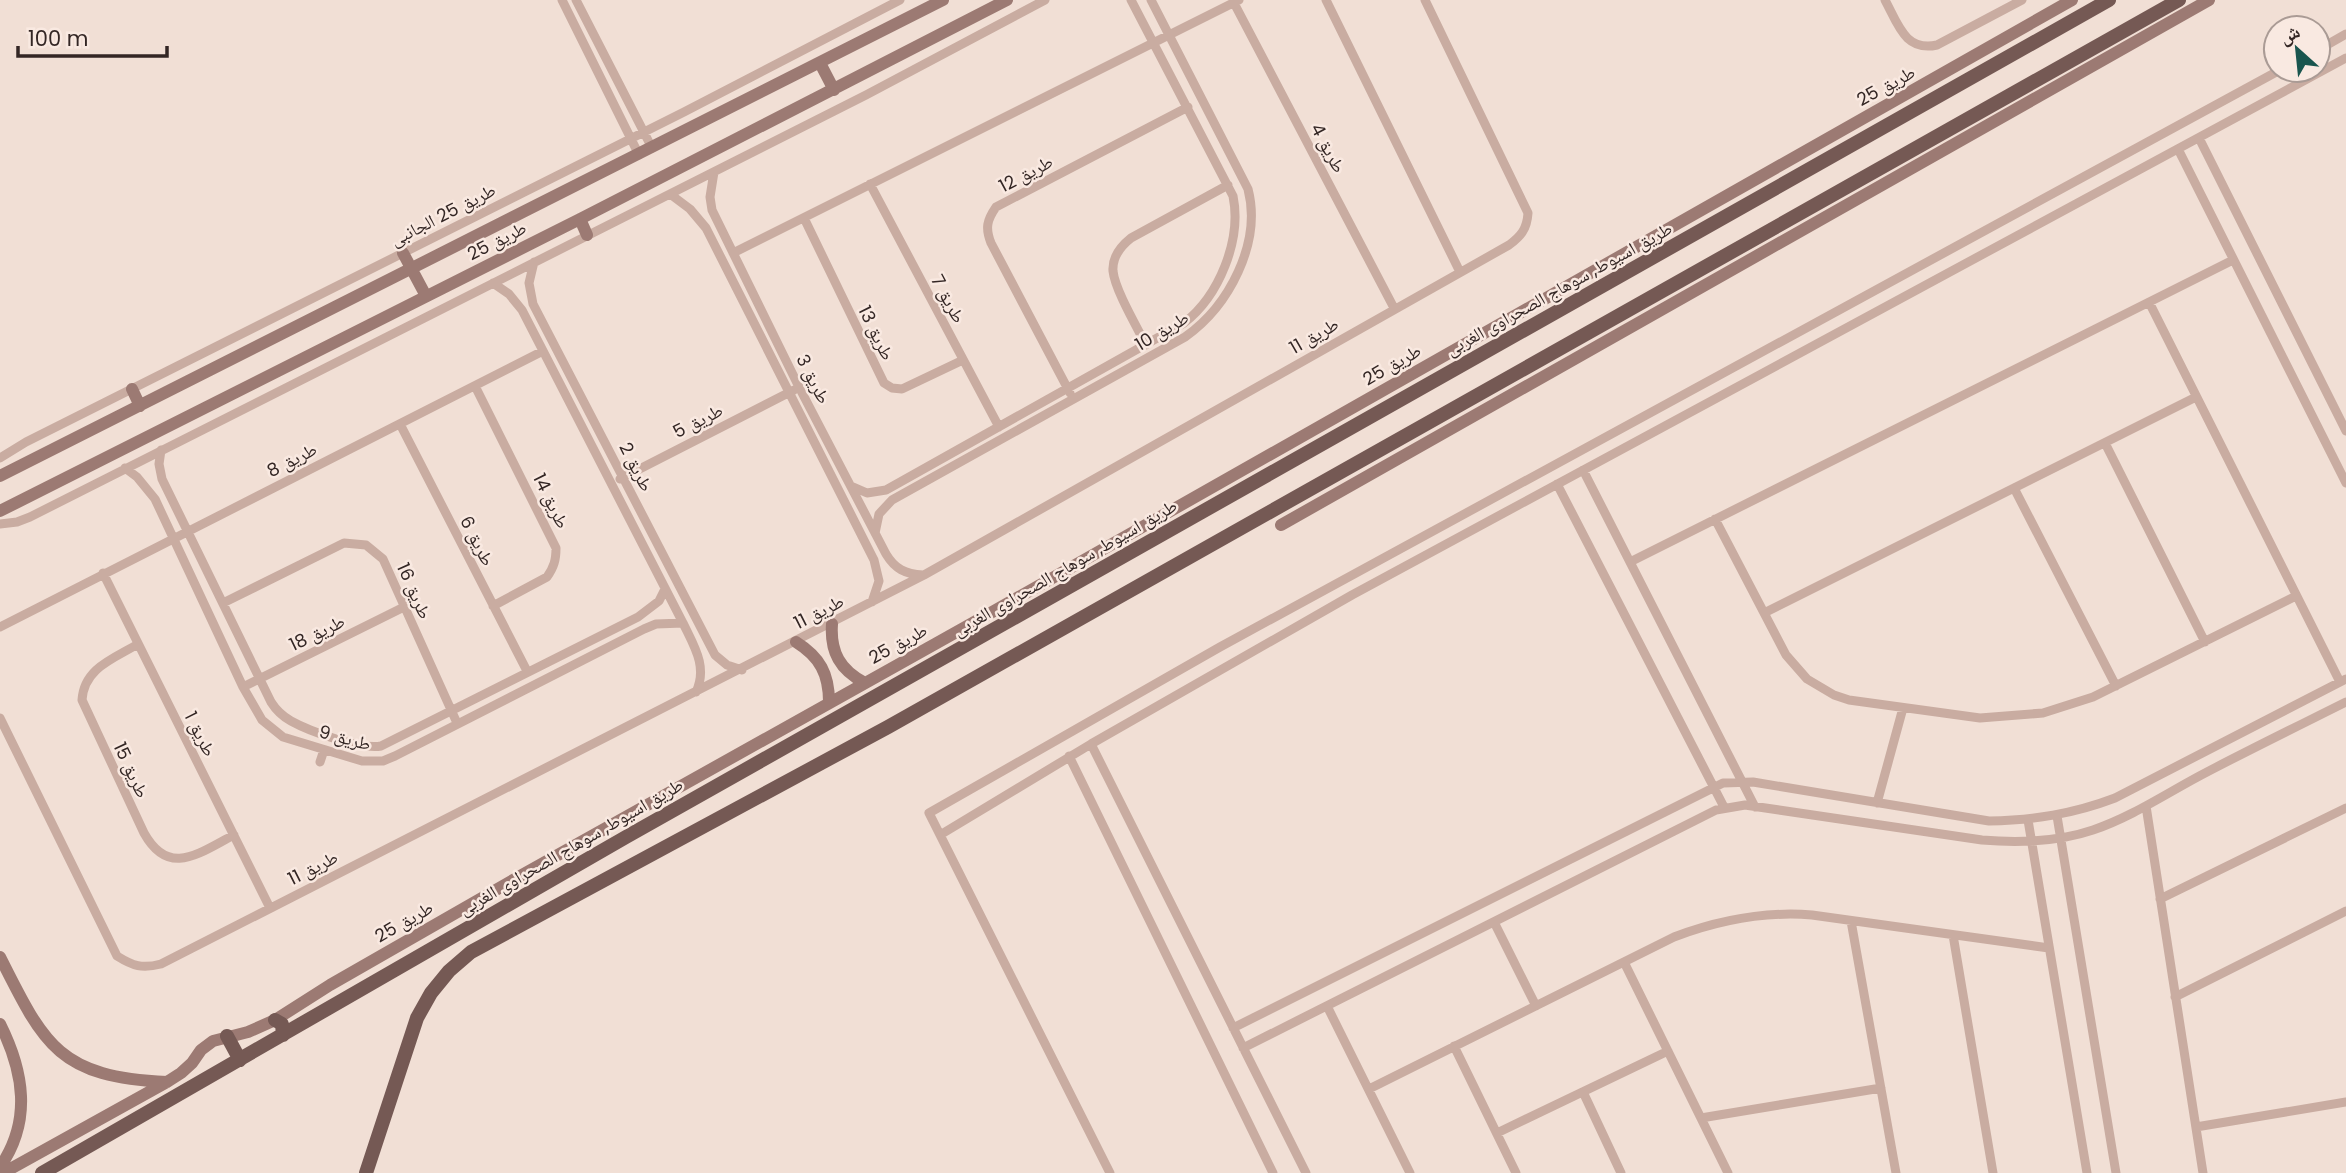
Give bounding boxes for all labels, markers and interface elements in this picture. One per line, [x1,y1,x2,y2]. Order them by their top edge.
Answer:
scale bar [18,14,166,58]
north arrow [2262,14,2332,84]
text: ش [2274,18,2305,51]
text: 100 m [28,24,88,53]
street label: طريق 25 [1852,59,1920,112]
street label: طريق 4 [1305,118,1352,177]
street label: طريق 12 [994,149,1057,198]
street label: طريق 25 الجانبى [387,179,499,251]
street label: طريق اسيوط, سوهاج الصحراوى الغربى [1441,216,1676,361]
street label: طريق 25 [464,217,530,265]
street label: طريق 7 [925,270,972,327]
street label: طريق 13 [852,301,900,364]
street label: طريق 10 [1130,305,1193,356]
street label: طريق 11 [1284,311,1343,360]
street label: طريق 25 [1358,338,1425,391]
street label: طريق 3 [790,350,836,408]
street label: طريق 5 [668,397,727,444]
street label: طريق 8 [262,436,321,483]
street label: طريق 2 [613,438,659,496]
street label: طريق 14 [527,469,576,533]
street label: طريق اسيوط, سوهاج الصحراوى الغربى [948,493,1182,642]
street label: طريق 6 [454,511,501,570]
street label: طريق 16 [391,559,438,623]
street label: طريق 11 [789,588,848,635]
street label: طريق 18 [285,608,349,657]
street label: طريق 25 [864,617,932,670]
street label: طريق 1 [179,707,222,761]
street label: طريق 9 [316,719,374,756]
street label: طريق 15 [108,738,155,802]
street label: طريق اسيوط, سوهاج الصحراوى الغربى [454,772,688,921]
street label: طريق 11 [283,844,342,891]
street label: طريق 25 [370,895,437,948]

